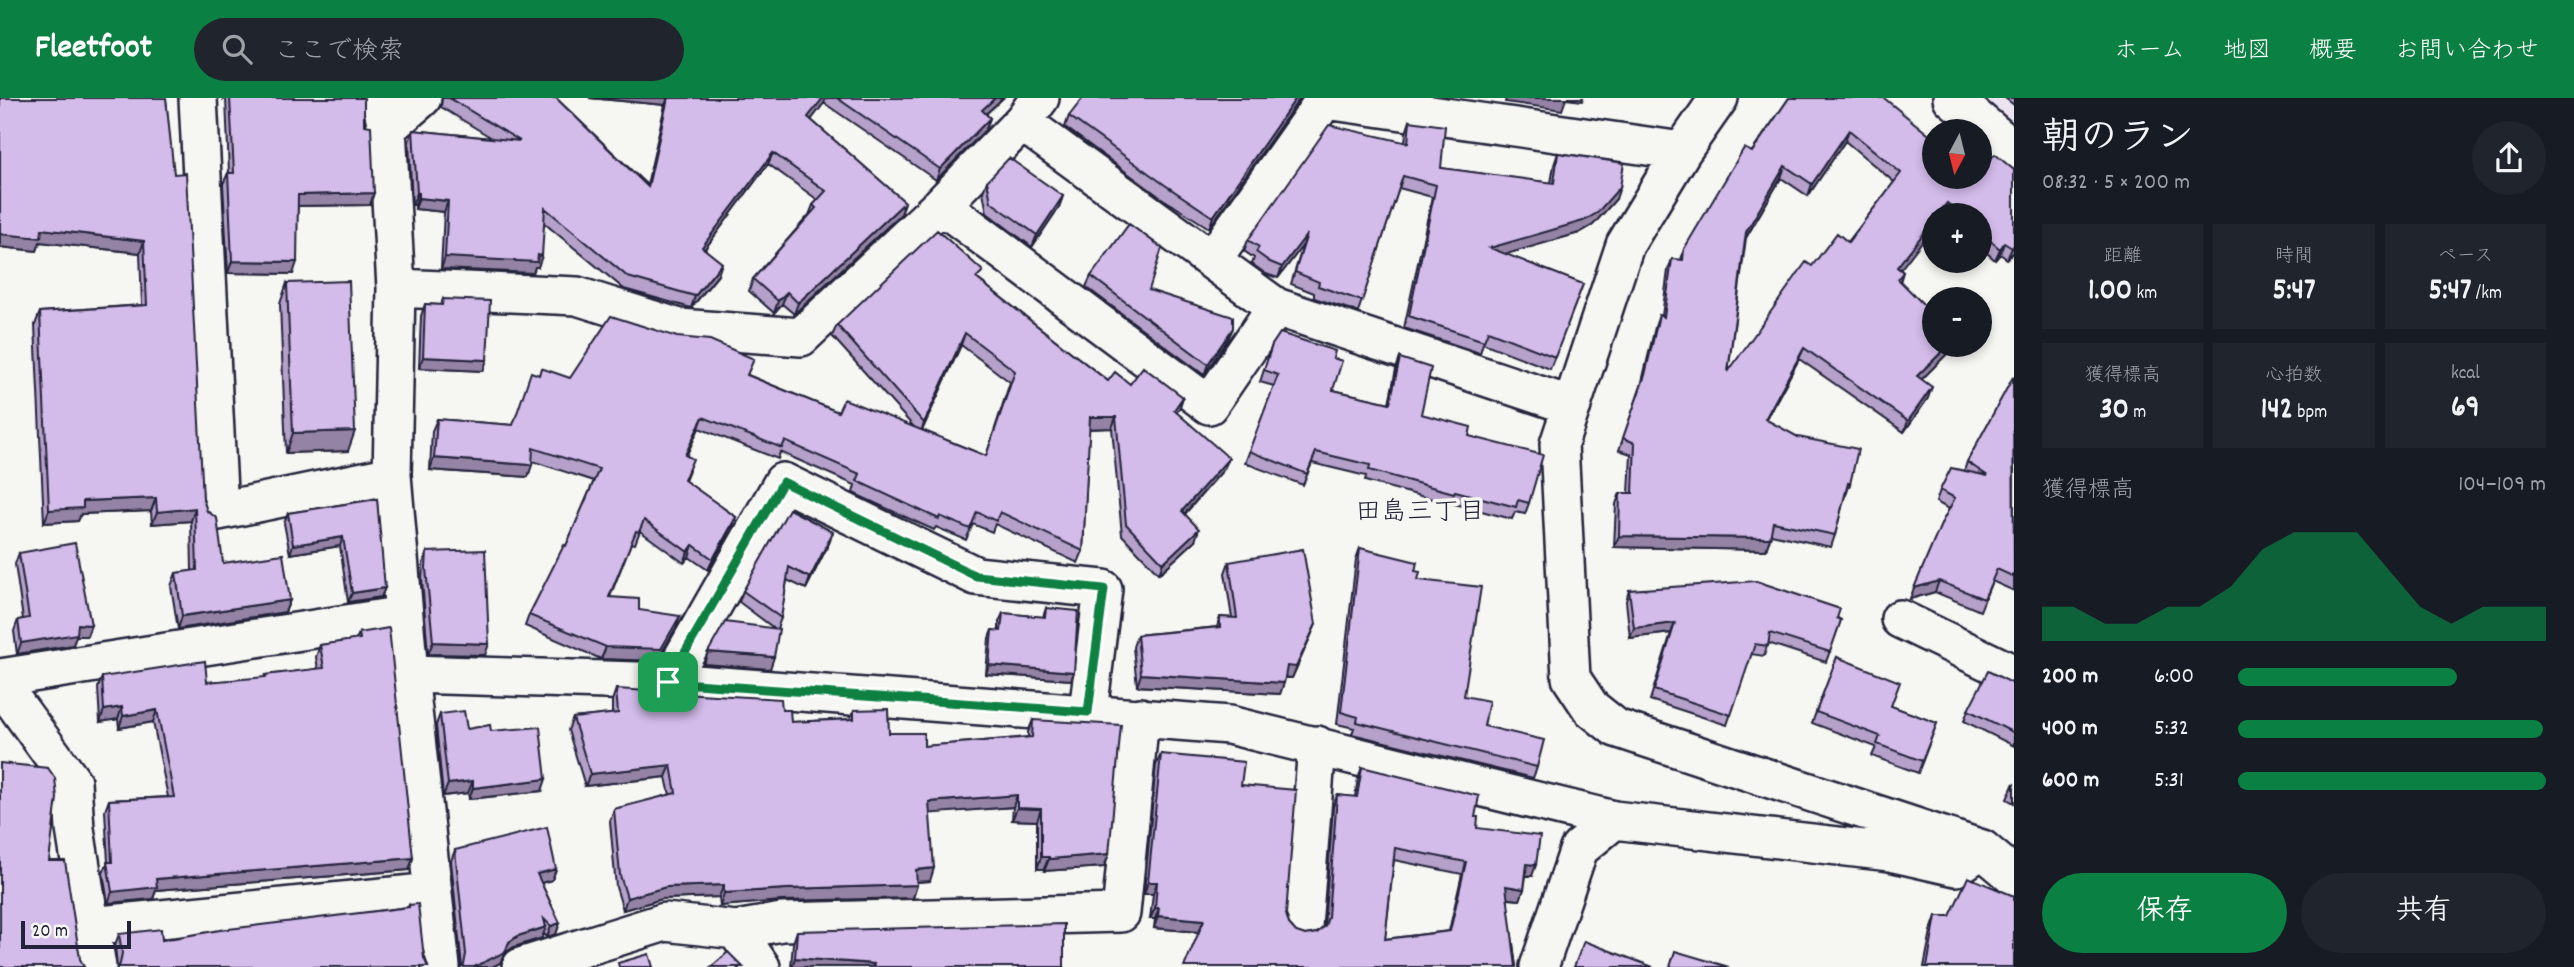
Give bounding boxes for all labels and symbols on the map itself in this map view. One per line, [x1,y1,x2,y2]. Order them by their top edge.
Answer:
north arrow [1922,119,1992,189]
district label: 田島三丁目 [1355,495,1485,532]
pin [638,652,698,712]
scale bar [21,918,131,950]

